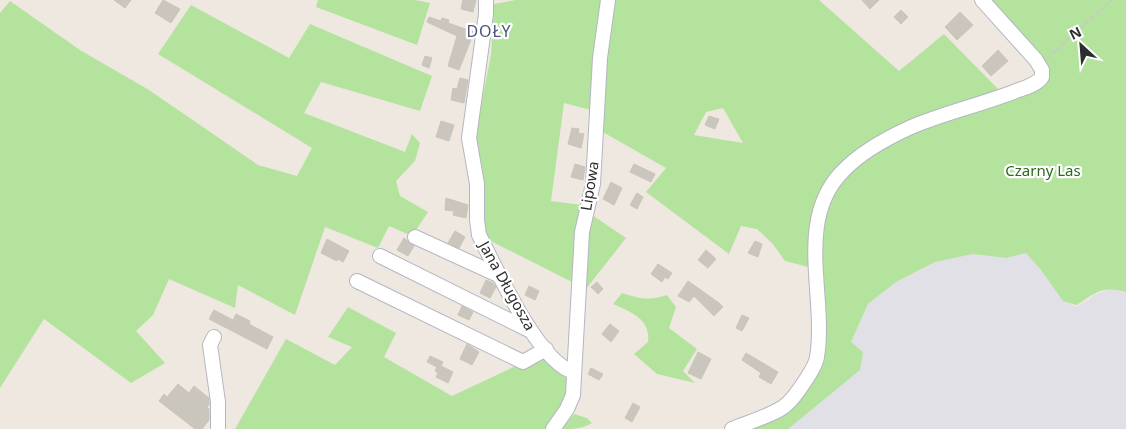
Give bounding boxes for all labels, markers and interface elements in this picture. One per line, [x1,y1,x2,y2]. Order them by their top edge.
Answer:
district label: DOŁY [466,20,512,42]
north arrow [1056,20,1106,70]
text: N [1066,22,1084,44]
street label: Lipowa [575,160,603,212]
park label: Czarny Las [1005,160,1081,180]
street label: Jana Długosza [474,236,541,334]

